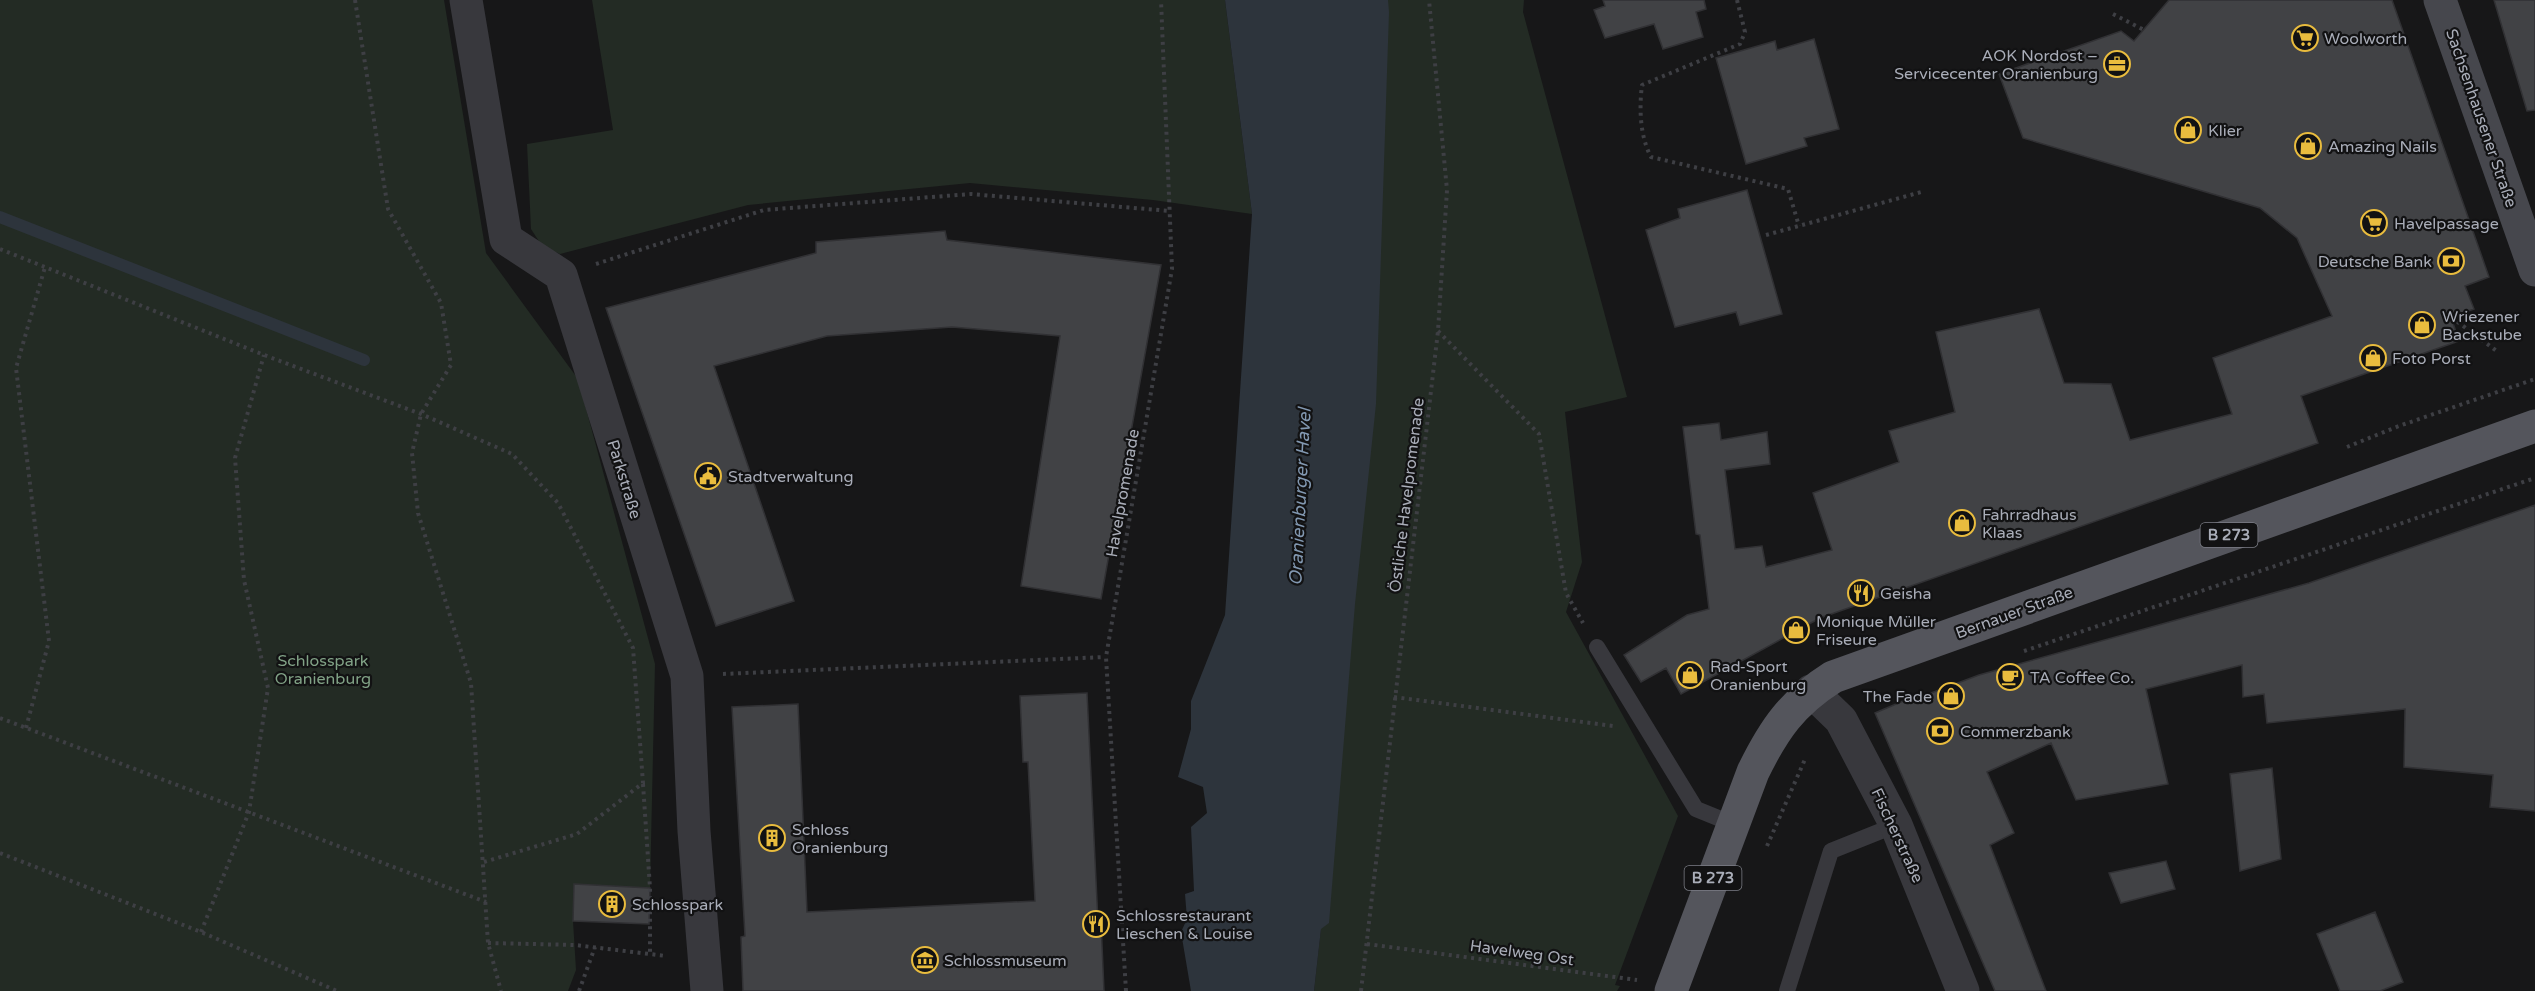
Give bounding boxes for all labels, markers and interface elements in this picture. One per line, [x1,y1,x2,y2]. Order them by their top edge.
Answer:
supermarket icon: Woolworth [2290,23,2320,53]
street label: Sachsenhausener Straße [2441,26,2521,210]
place label: Woolworth [2324,29,2407,49]
place label: AOK Nordost – Servicecenter Oranienburg [1894,46,2098,84]
office icon: AOK Nordost – Servicecenter Oranienburg [2102,49,2132,79]
shop icon: Klier [2173,115,2203,145]
place label: Klier [2208,121,2243,141]
shop icon: Amazing Nails [2293,131,2323,161]
place label: Amazing Nails [2328,137,2437,157]
supermarket icon: Havelpassage [2359,208,2389,238]
place label: Havelpassage [2394,214,2499,234]
bank icon: Deutsche Bank [2436,246,2466,276]
place label: Deutsche Bank [2318,252,2432,272]
place label: Wriezener Backstube [2442,307,2522,345]
shop icon: Wriezener Backstube [2407,310,2437,340]
shop icon: Foto Porst [2358,343,2388,373]
place label: Foto Porst [2392,349,2471,369]
street label: Östliche Havelpromenade [1385,397,1429,593]
water label: Oranienburger Havel [1284,405,1316,586]
street label: Havelpromenade [1102,428,1144,559]
street label: Parkstraße [603,437,646,521]
public building icon: Stadtverwaltung [693,461,723,491]
place label: Stadtverwaltung [728,467,854,487]
place label: Fahrradhaus Klaas [1982,505,2077,543]
shop icon: Fahrradhaus Klaas [1947,508,1977,538]
road number: B 273 [2200,523,2258,547]
restaurant icon: Geisha [1846,578,1876,608]
street label: Bernauer Straße [1953,582,2076,643]
place label: Geisha [1880,584,1932,604]
place label: Monique Müller Friseure [1816,612,1937,650]
shop icon: Monique Müller Friseure [1781,615,1811,645]
park label: Schlosspark Oranienburg [275,651,371,689]
place label: Rad-Sport Oranienburg [1710,657,1806,695]
shop icon: Rad-Sport Oranienburg [1675,660,1705,690]
cafe icon: TA Coffee Co. [1995,662,2025,692]
place label: TA Coffee Co. [2030,668,2134,688]
shop icon: The Fade [1936,681,1966,711]
place label: The Fade [1863,687,1932,707]
bank icon: Commerzbank [1925,716,1955,746]
place label: Commerzbank [1960,722,2071,742]
street label: Fischerstraße [1866,785,1928,886]
place label: Schloss Oranienburg [792,820,888,858]
building icon: Schloss Oranienburg [757,823,787,853]
road number: B 273 [1684,866,1742,890]
building icon: Schlosspark [597,889,627,919]
place label: Schlosspark [632,895,723,915]
place label: Schlossrestaurant Lieschen & Louise [1116,906,1252,944]
restaurant icon: Schlossrestaurant Lieschen & Louise [1081,909,1111,939]
street label: Havelweg Ost [1469,936,1575,970]
museum icon: Schlossmuseum [910,945,940,975]
place label: Schlossmuseum [944,951,1067,971]

